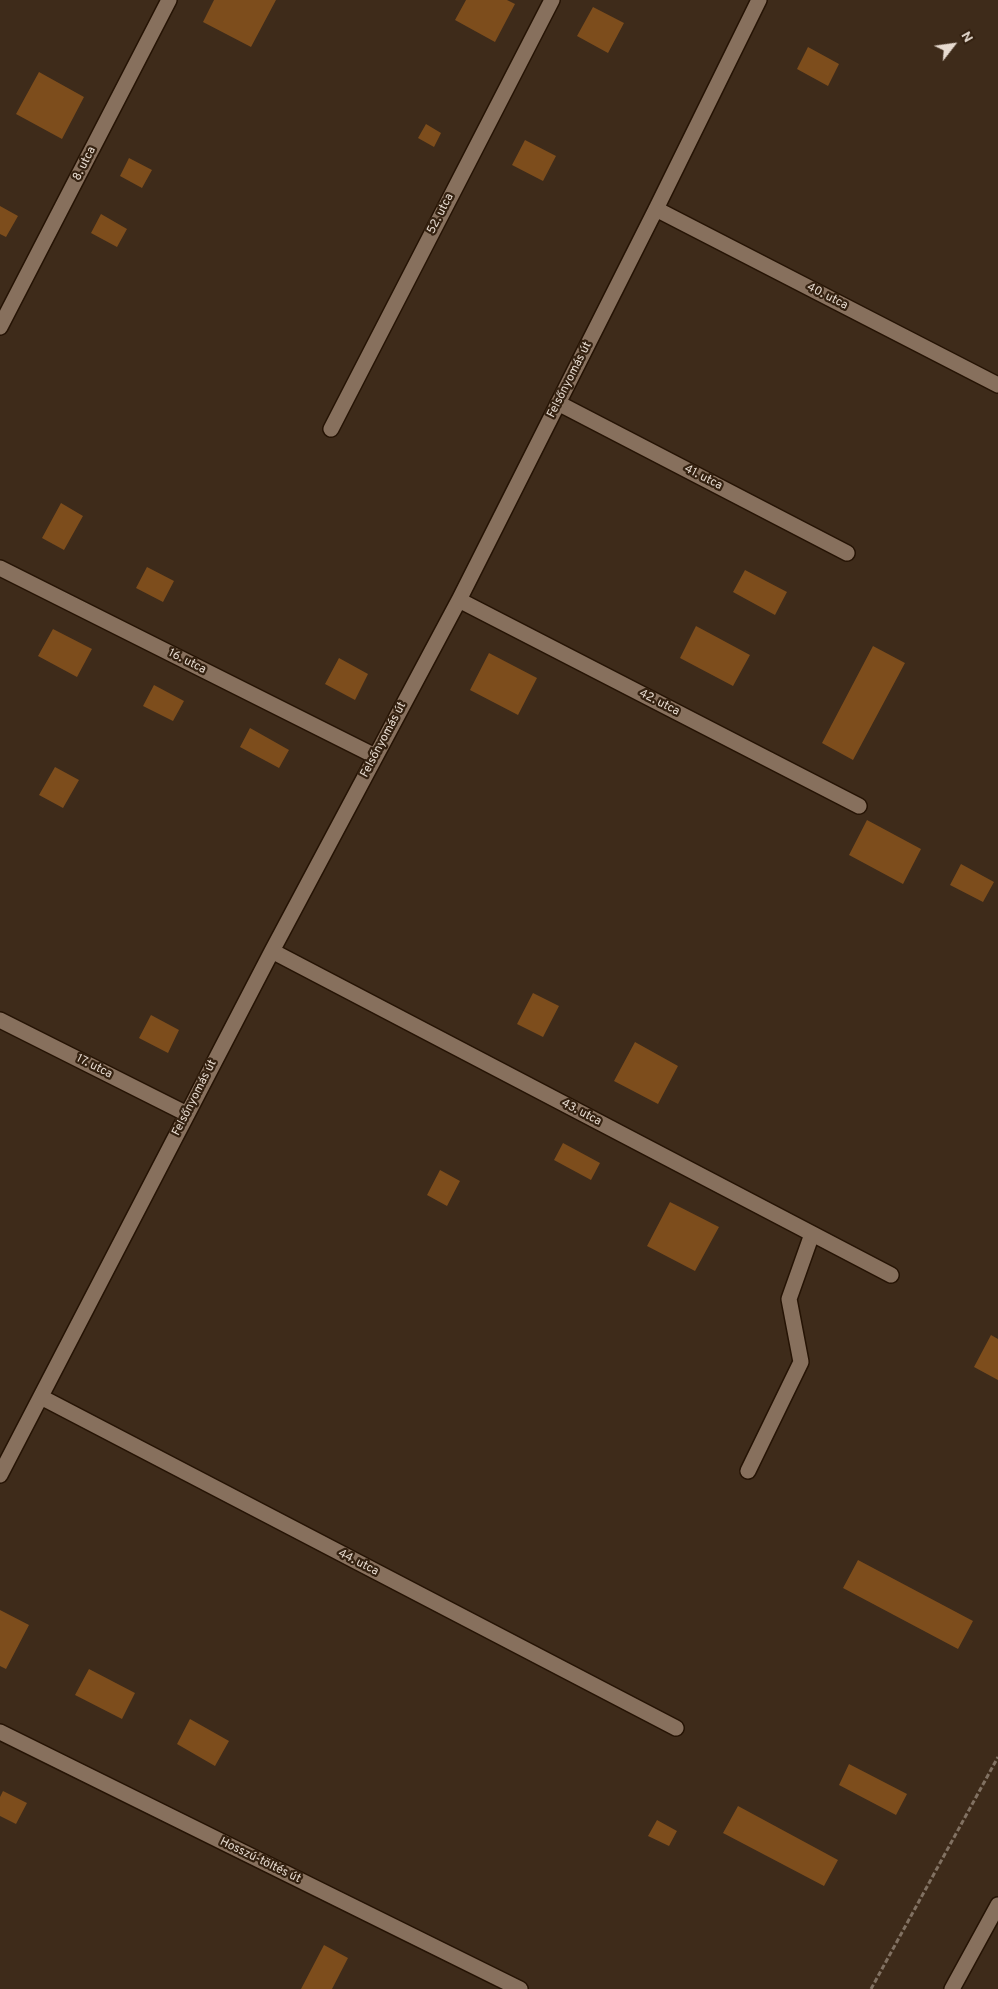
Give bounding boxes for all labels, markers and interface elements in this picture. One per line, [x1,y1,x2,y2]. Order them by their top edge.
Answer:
north arrow [928,20,978,70]
text: N [957,29,976,46]
street label: 8. utca [70,145,100,183]
street label: 52. utca [425,191,457,237]
street label: 40. utca [804,281,850,313]
street label: Felsőnyomás út [545,340,595,420]
street label: 41. utca [682,462,724,494]
street label: 16. utca [166,646,208,678]
street label: 42. utca [636,687,682,719]
street label: Felsőnyomás út [358,700,410,780]
street label: 17. utca [74,1052,114,1082]
street label: Felsőnyomás út [170,1058,220,1138]
street label: 43. utca [558,1096,604,1130]
street label: 44. utca [335,1547,381,1579]
street label: Hosszú-töltés út [217,1835,303,1887]

